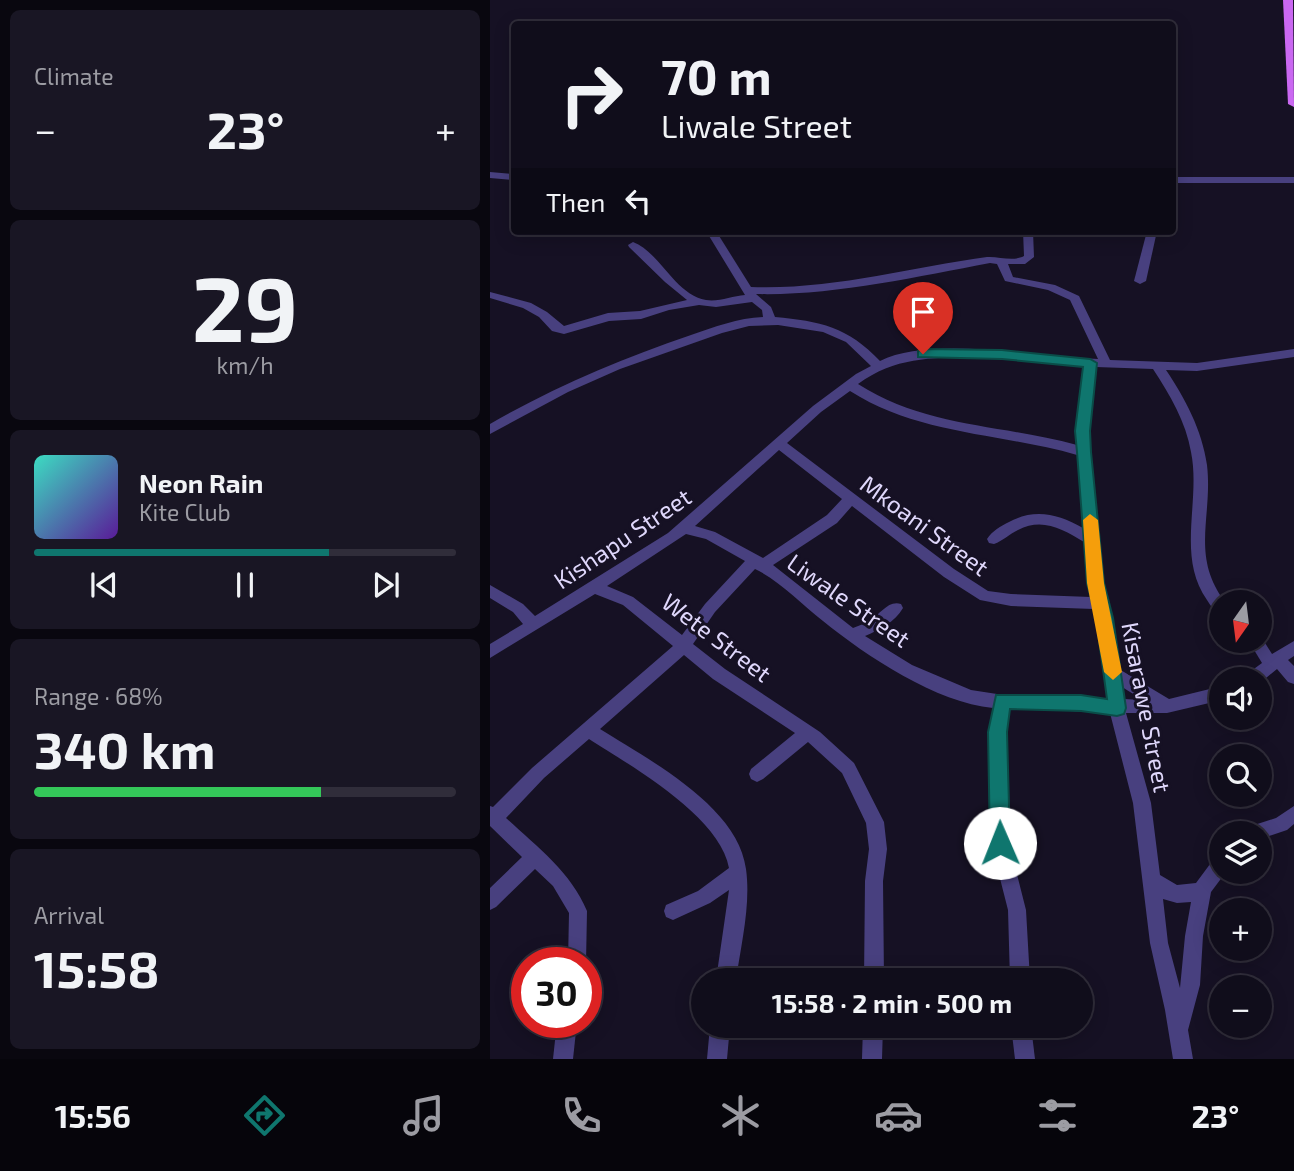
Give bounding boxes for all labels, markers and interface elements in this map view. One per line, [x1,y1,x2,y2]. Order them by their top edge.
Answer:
text: 70 m [661,46,772,105]
icon: right [546,49,637,140]
text: Climate [34,62,114,90]
text: 23° [207,97,284,159]
text: − [34,106,56,152]
text: + [435,106,456,152]
text: Liwale Street [661,106,852,144]
icon: left [619,182,657,220]
text: Then [546,186,605,217]
text: 29 [192,251,298,360]
pin [893,282,953,354]
icon: arrive [904,293,942,331]
text: km/h [216,351,274,379]
text: Neon Rain [139,467,263,498]
street label: Mkoani Street [855,469,995,581]
street label: Kishapu Street [548,481,696,595]
text: Kite Club [139,498,231,526]
street label: Liwale Street [782,547,916,653]
icon: previous [85,566,123,604]
icon: pause [226,566,264,604]
icon: next [367,566,405,604]
street label: Wete Street [657,587,777,687]
north arrow [1209,590,1272,653]
map controls [1209,590,1272,1038]
street label: Kisarawe Street [1116,619,1178,795]
button: sound [1209,667,1272,730]
text: Range · 68% [34,682,163,710]
text: 340 km [34,717,216,779]
button: search [1209,744,1272,807]
position arrow [963,806,1037,880]
button: layers [1209,821,1272,884]
button: + [1209,898,1272,961]
text: Arrival [34,901,104,929]
text: 15:58 [34,936,160,998]
speed limit sign: 30 [511,947,602,1038]
button: − [1209,975,1272,1038]
text: 15:58 · 2 min · 500 m [772,987,1012,1018]
icon: directions [240,1091,289,1140]
icon: music [399,1091,448,1140]
icon: phone [557,1091,606,1140]
icon: climate [716,1091,765,1140]
icon: car [874,1091,923,1140]
icon: filters [1033,1091,1082,1140]
text: 15:56 [55,1096,131,1134]
text: 23° [1191,1096,1239,1134]

